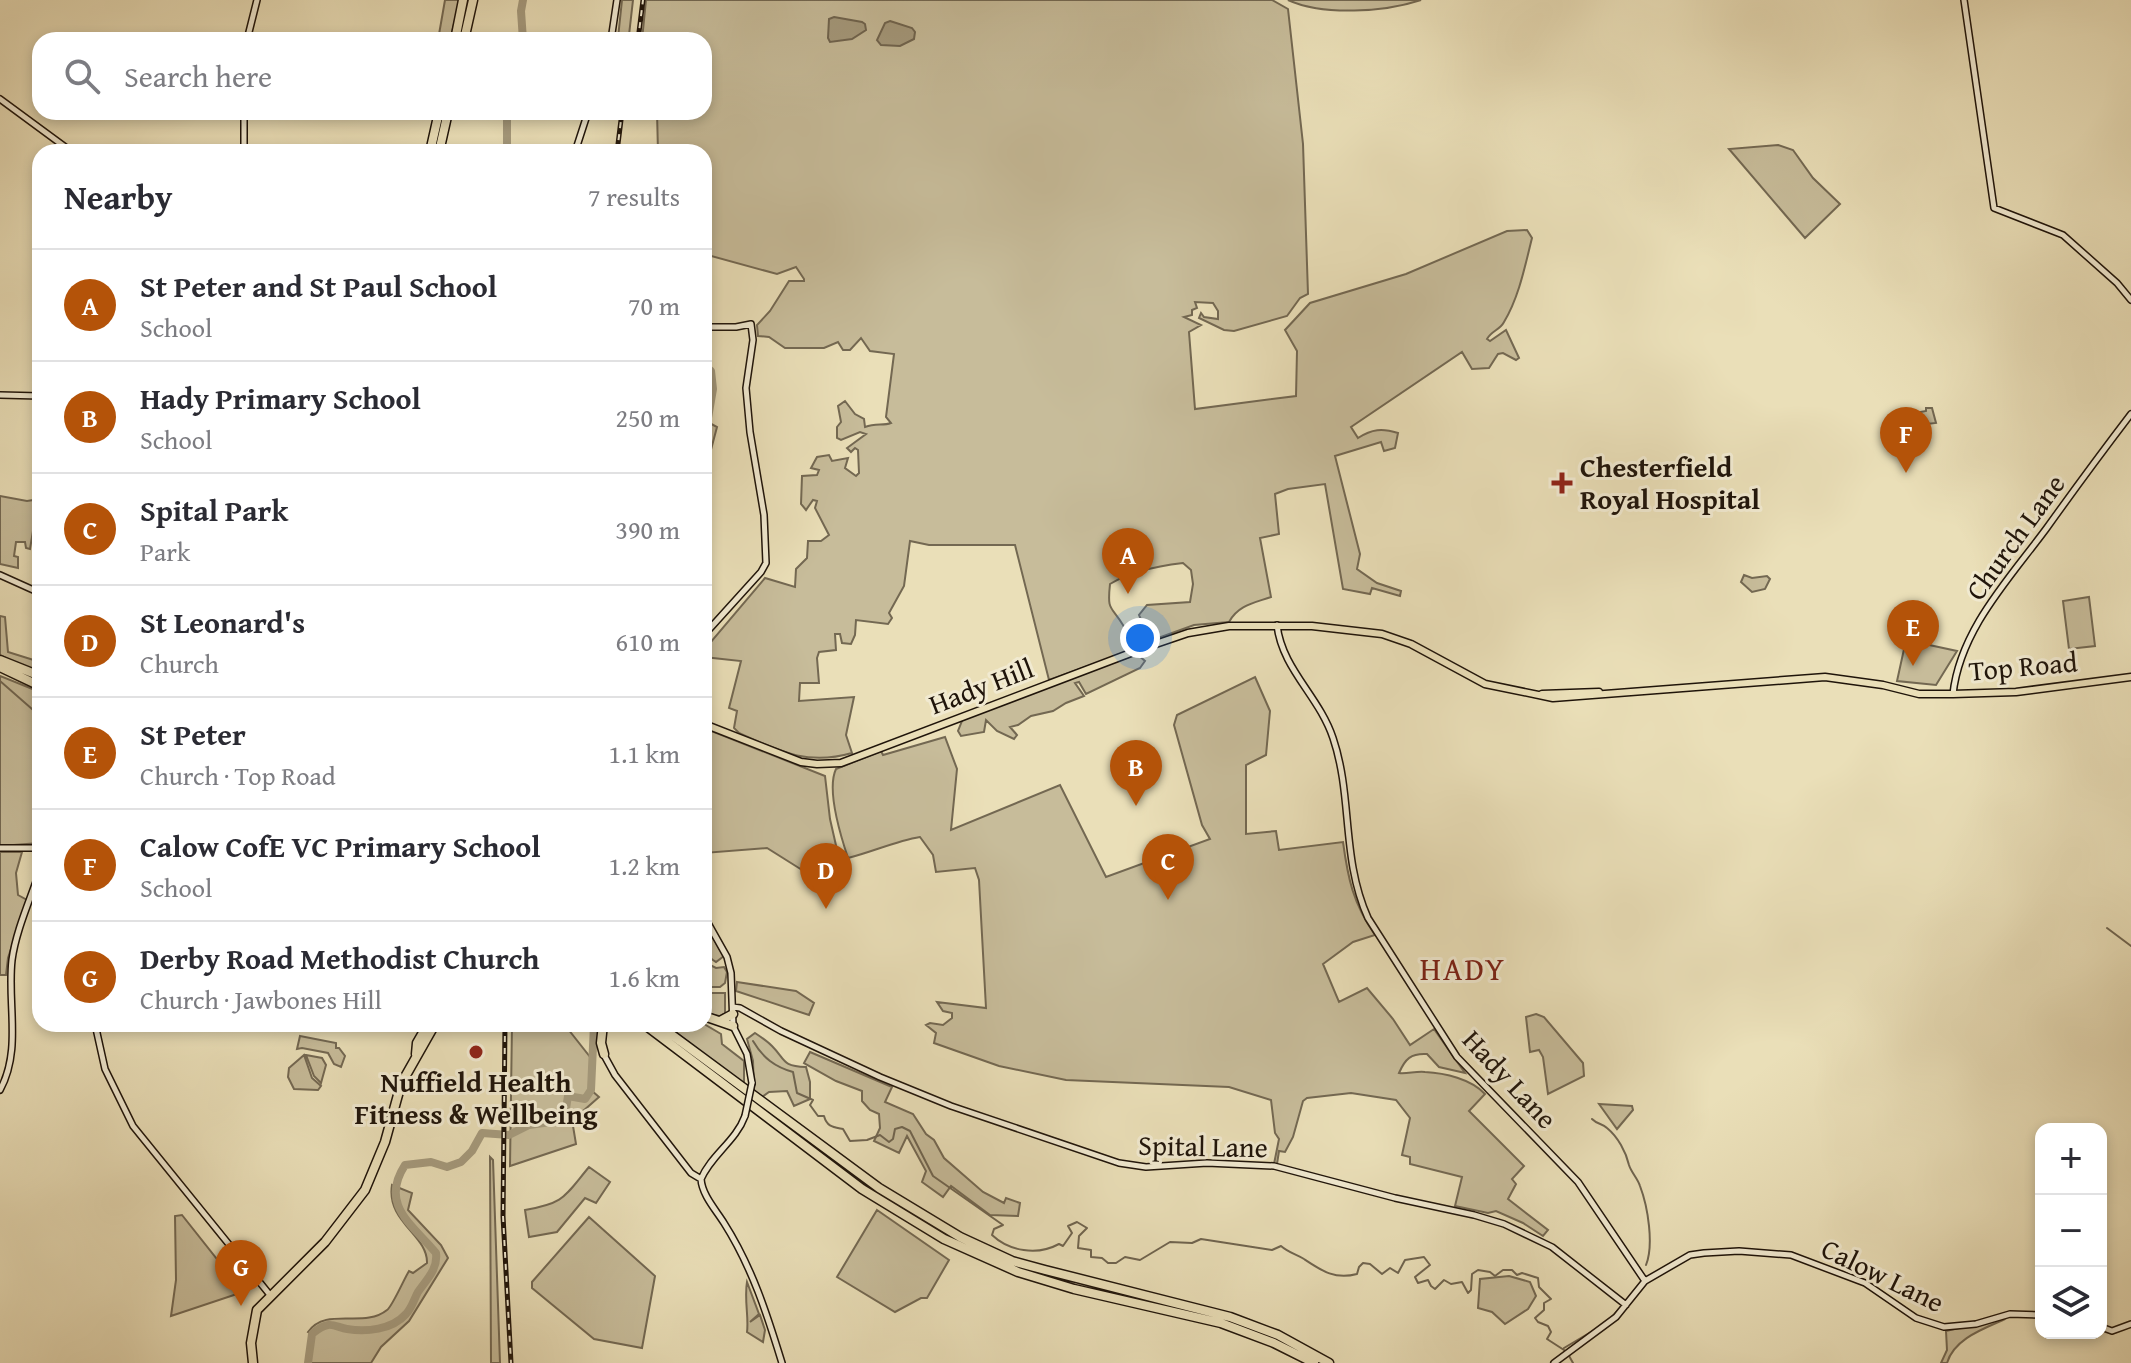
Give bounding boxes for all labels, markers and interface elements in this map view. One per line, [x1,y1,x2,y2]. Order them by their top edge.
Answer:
search box [32,32,712,120]
icon: search [60,54,104,98]
text: Search here [124,54,272,98]
text: Nearby [64,172,173,221]
text: 7 results [588,177,680,216]
text: St Peter and St Paul School [140,264,497,308]
text: A [82,286,98,325]
text: 70 m [628,286,680,325]
text: School [140,308,212,347]
text: Hady Primary School [140,376,421,420]
text: B [82,398,98,437]
text: 250 m [615,398,680,437]
pin: F [1880,407,1932,473]
text: School [140,420,212,459]
place label: Chesterfield Royal Hospital [1580,446,1760,519]
street label: Church Lane [1955,465,2074,608]
marker: Chesterfield Royal Hospital [1551,472,1573,494]
text: Spital Park [140,488,288,532]
text: C [83,510,97,549]
text: 390 m [615,510,680,549]
pin: A [1102,528,1154,594]
text: Park [140,532,190,571]
text: St Leonard's [140,600,305,644]
pin: E [1887,600,1939,666]
your location [1120,618,1160,658]
text: D [82,622,98,661]
text: 610 m [615,622,680,661]
street label: Top Road [1967,640,2079,691]
text: Church [140,644,219,683]
street label: Hady Hill [923,647,1039,724]
text: St Peter [140,712,246,756]
text: E [83,734,97,773]
text: 1.1 km [608,734,680,773]
pin: B [1110,740,1162,806]
text: Church · Top Road [140,756,336,795]
text: Calow CofE VC Primary School [140,824,541,868]
pin: C [1142,834,1194,900]
pin: D [800,843,852,909]
text: F [83,846,97,885]
text: 1.2 km [608,846,680,885]
text: School [140,868,212,907]
text: Derby Road Methodist Church [140,936,540,980]
district label: HADY [1420,945,1506,992]
text: G [82,958,98,997]
text: 1.6 km [608,958,680,997]
text: Church · Jawbones Hill [140,980,382,1019]
street label: Hady Lane [1454,1020,1567,1137]
marker: Nuffield Health Fitness & Wellbeing [467,1043,485,1061]
place label: Nuffield Health Fitness & Wellbeing [355,1061,598,1134]
map controls [2035,1123,2107,1339]
button: + [2035,1123,2107,1195]
street label: Spital Lane [1138,1124,1268,1167]
button: − [2035,1195,2107,1267]
street label: Calow Lane [1815,1227,1952,1322]
pin: G [215,1240,267,1306]
button: layers [2035,1267,2107,1339]

